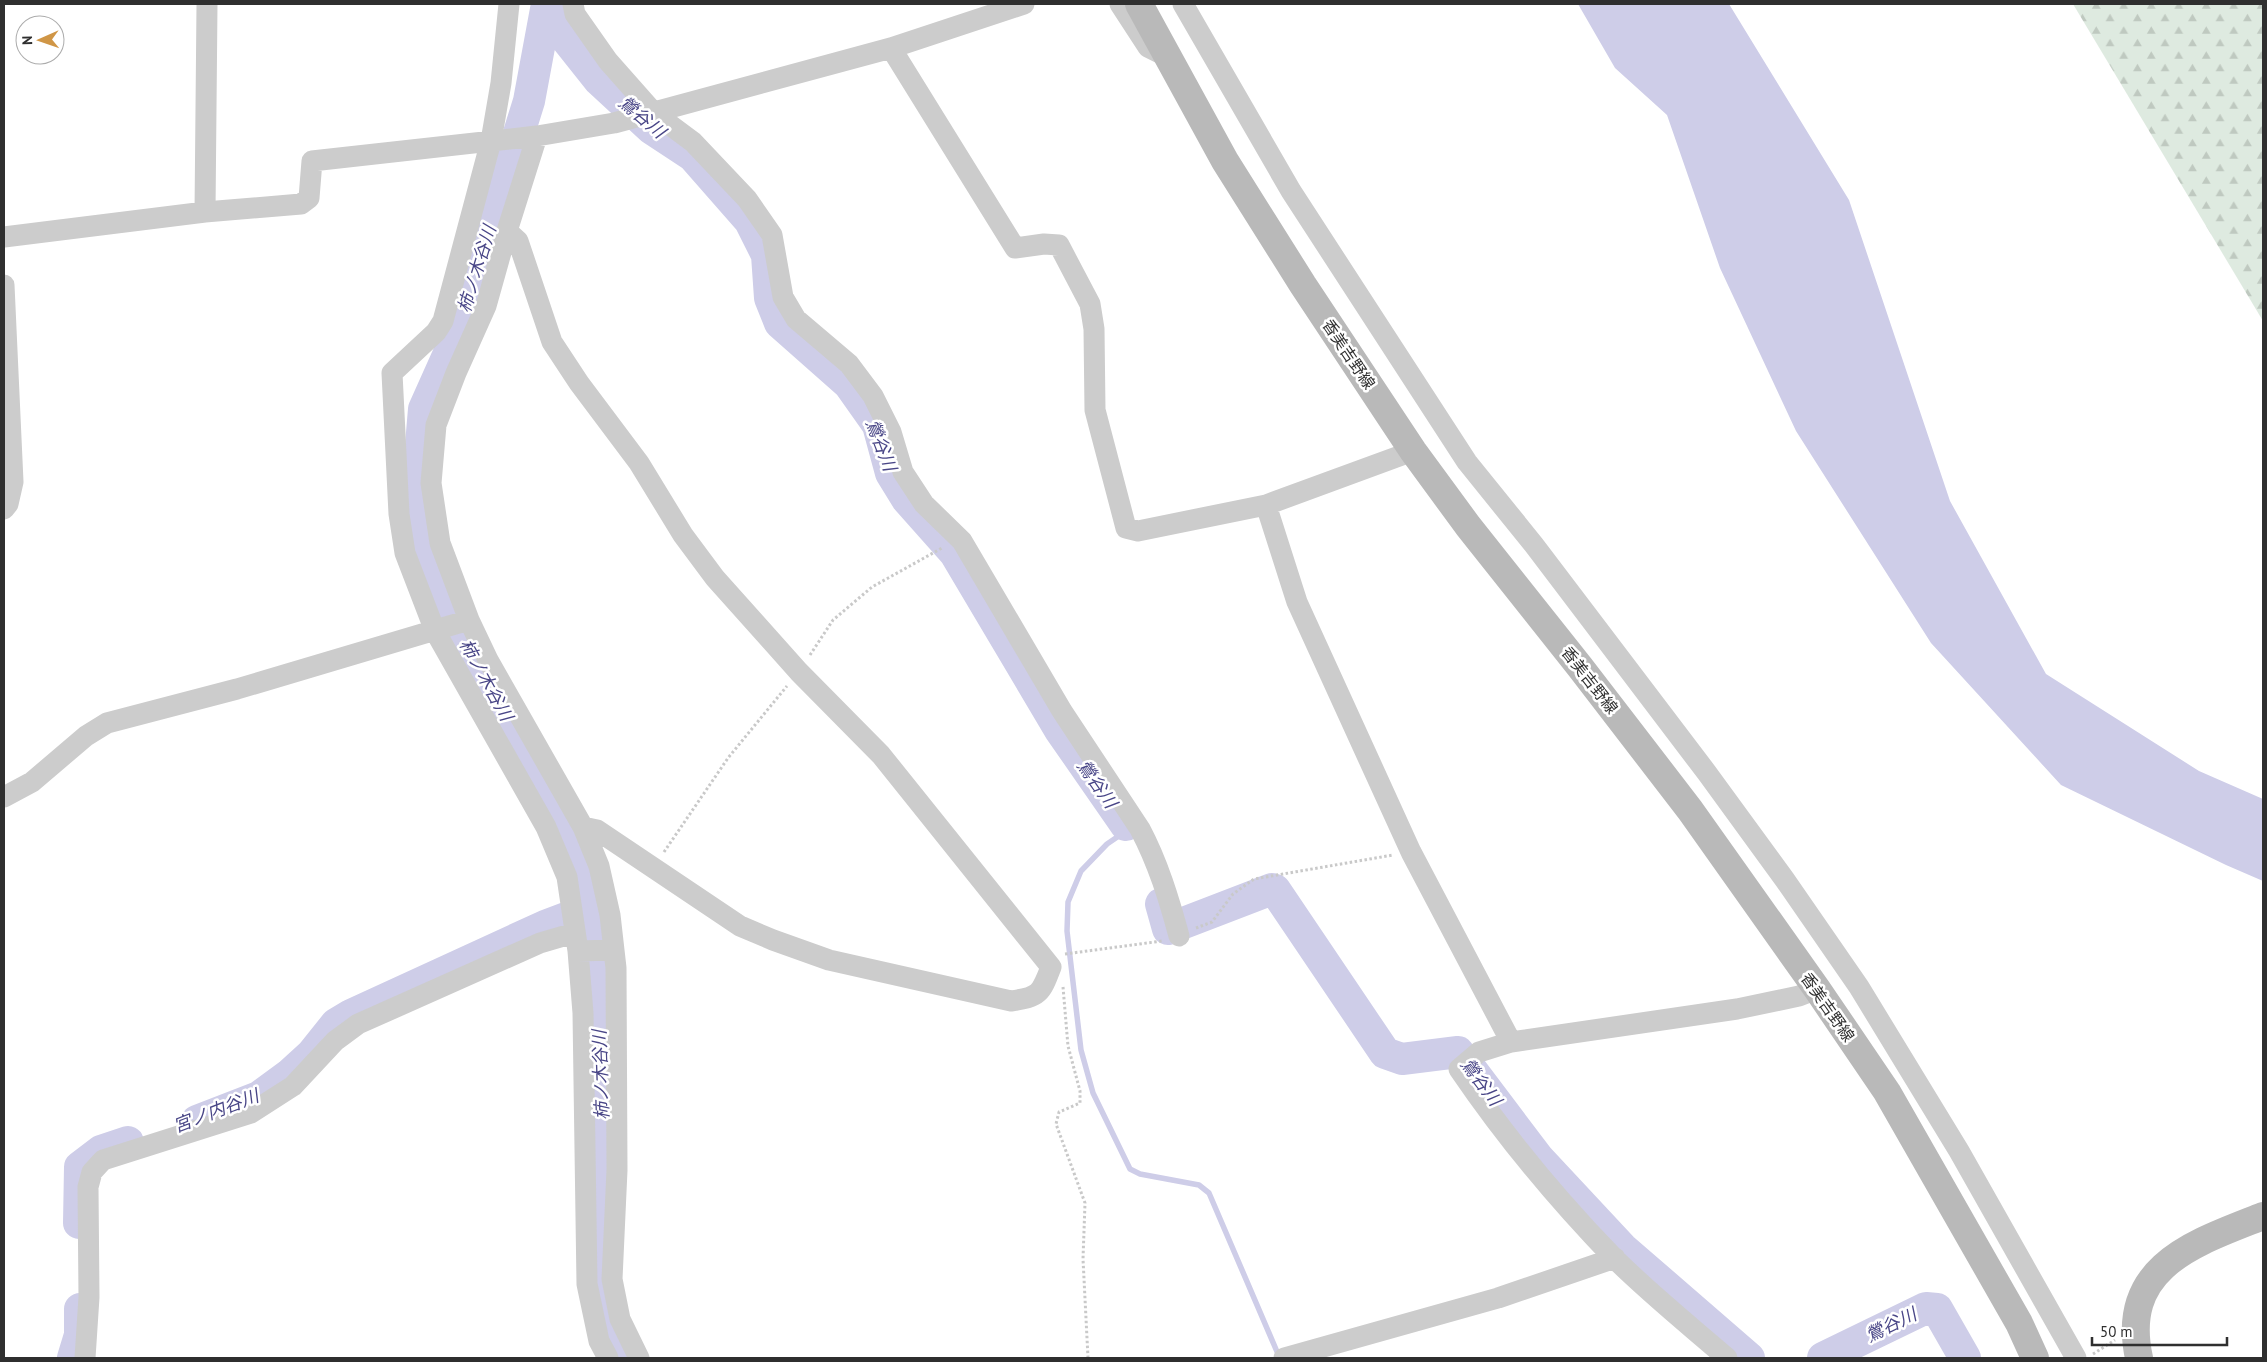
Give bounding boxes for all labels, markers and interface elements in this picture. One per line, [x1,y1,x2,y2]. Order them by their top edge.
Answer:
north arrow [15,15,65,65]
text: N [18,36,36,45]
water label: 鶯谷川 [614,90,672,144]
water label: 柿ノ木谷川 [452,221,501,315]
street label: 香美吉野線 [1318,315,1380,393]
water label: 鶯谷川 [861,415,903,476]
water label: 柿ノ木谷川 [455,635,519,726]
street label: 香美吉野線 [1557,642,1623,718]
water label: 鶯谷川 [1073,755,1123,814]
street label: 香美吉野線 [1797,968,1859,1046]
water label: 柿ノ木谷川 [587,1028,614,1120]
water label: 鶯谷川 [1456,1053,1508,1112]
water label: 宮ノ内谷川 [170,1083,264,1137]
water label: 鶯谷川 [1861,1302,1922,1347]
scale bar [2092,1314,2227,1346]
text: 50 m [2100,1322,2133,1341]

